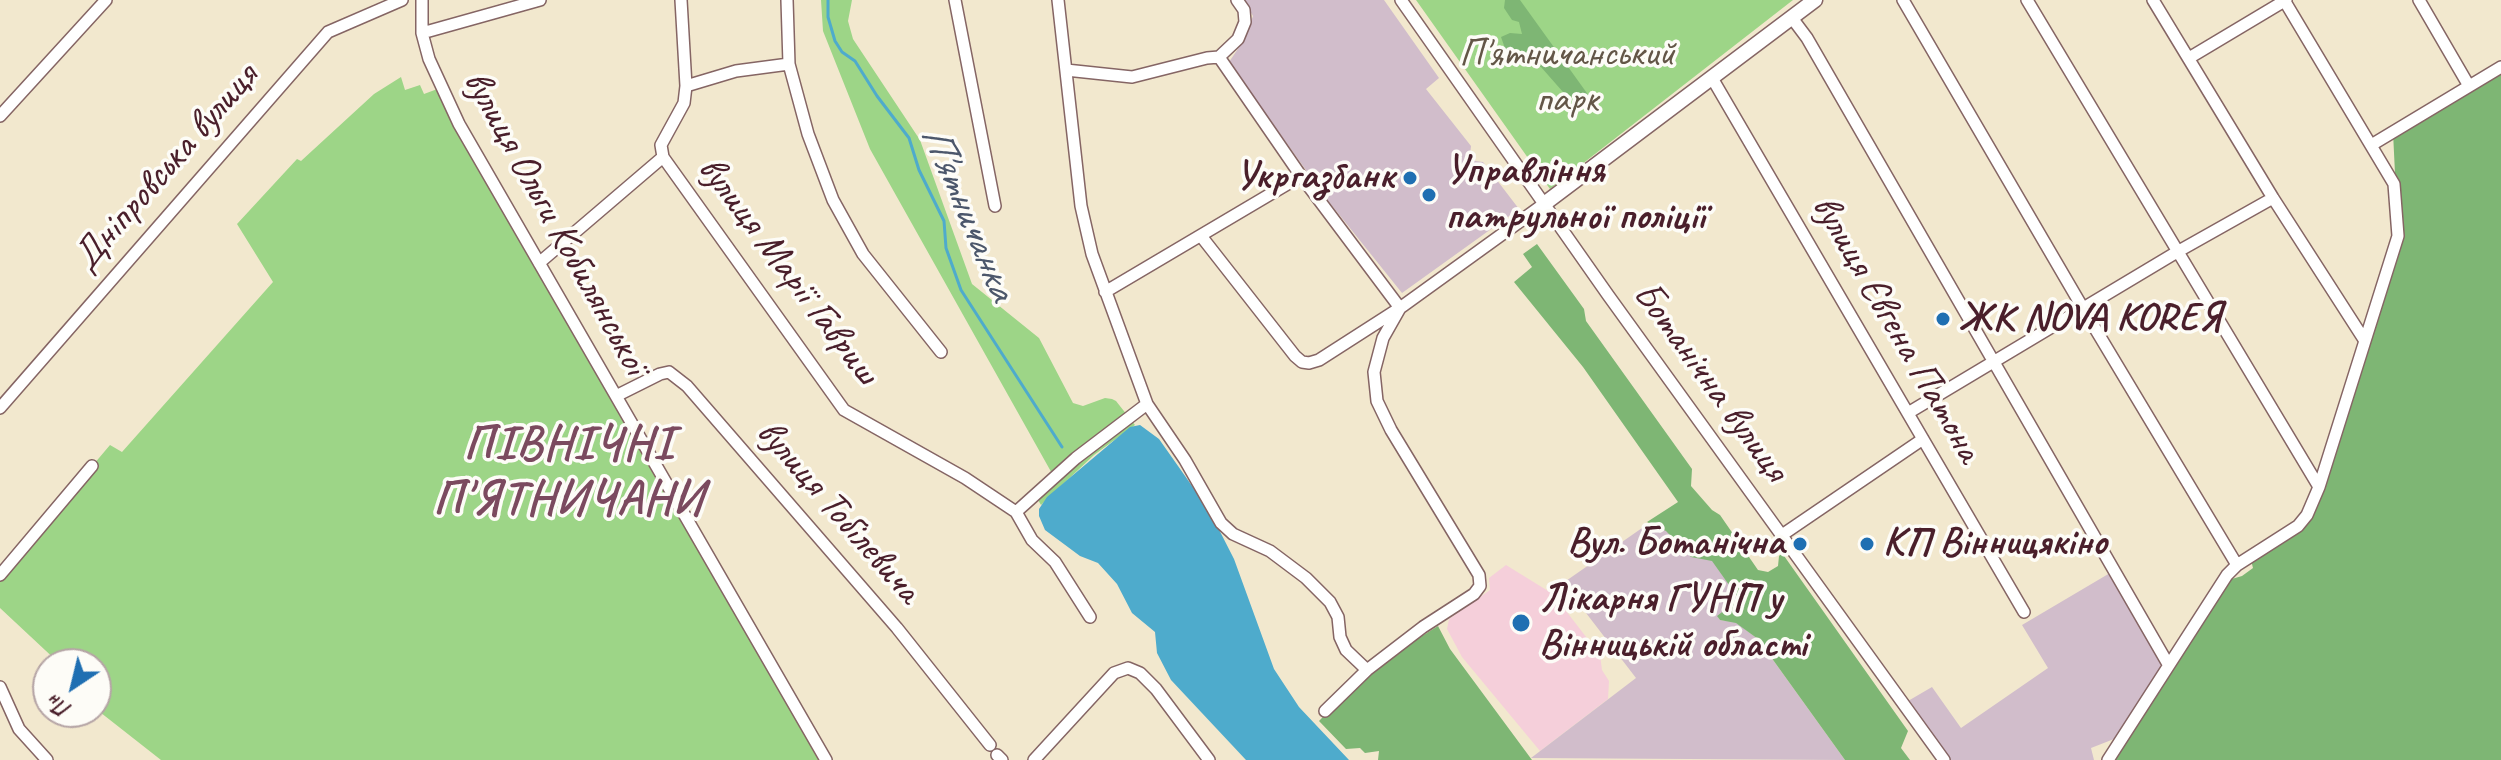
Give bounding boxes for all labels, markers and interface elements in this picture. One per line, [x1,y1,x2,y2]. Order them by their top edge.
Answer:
park label: П'ятничанський парк [1459,31,1675,125]
street label: Дніпровська вулиця [63,54,269,282]
street label: вулиця Ольги Кобилянської [451,62,659,384]
water label: П'ятничанка [908,118,1026,308]
street label: вулиця Марії Гавриш [686,147,890,395]
place label: Управління патрульної поліції [1445,148,1704,242]
place label: Укргазбанк [1235,154,1394,202]
marker: Укргазбанк [1401,169,1419,187]
marker: Управління патрульної поліції [1420,186,1438,204]
street label: вулиця Євгена Патона [1800,187,1992,471]
street label: Ботанічна вулиця [1621,273,1799,491]
place label: ЖК NOVA KOREЯ [1959,295,2222,343]
marker: ЖК NOVA KOREЯ [1934,310,1952,328]
street label: вулиця Тобілевича [745,410,931,614]
district label: ПІВНІЧНІ П'ЯТНИЧАНИ [428,416,710,529]
place label: Вул. Ботанічна [1567,520,1784,568]
place label: КП Вінницякіно [1883,520,2107,568]
marker: Вул. Ботанічна [1791,535,1809,553]
marker: КП Вінницякіно [1858,535,1876,553]
place label: Лікарня ГУНП у Вінницькій області [1539,576,1807,670]
marker: Лікарня ГУНП у Вінницькій області [1510,612,1532,634]
north arrow [32,648,112,728]
text: Пн [42,688,77,724]

